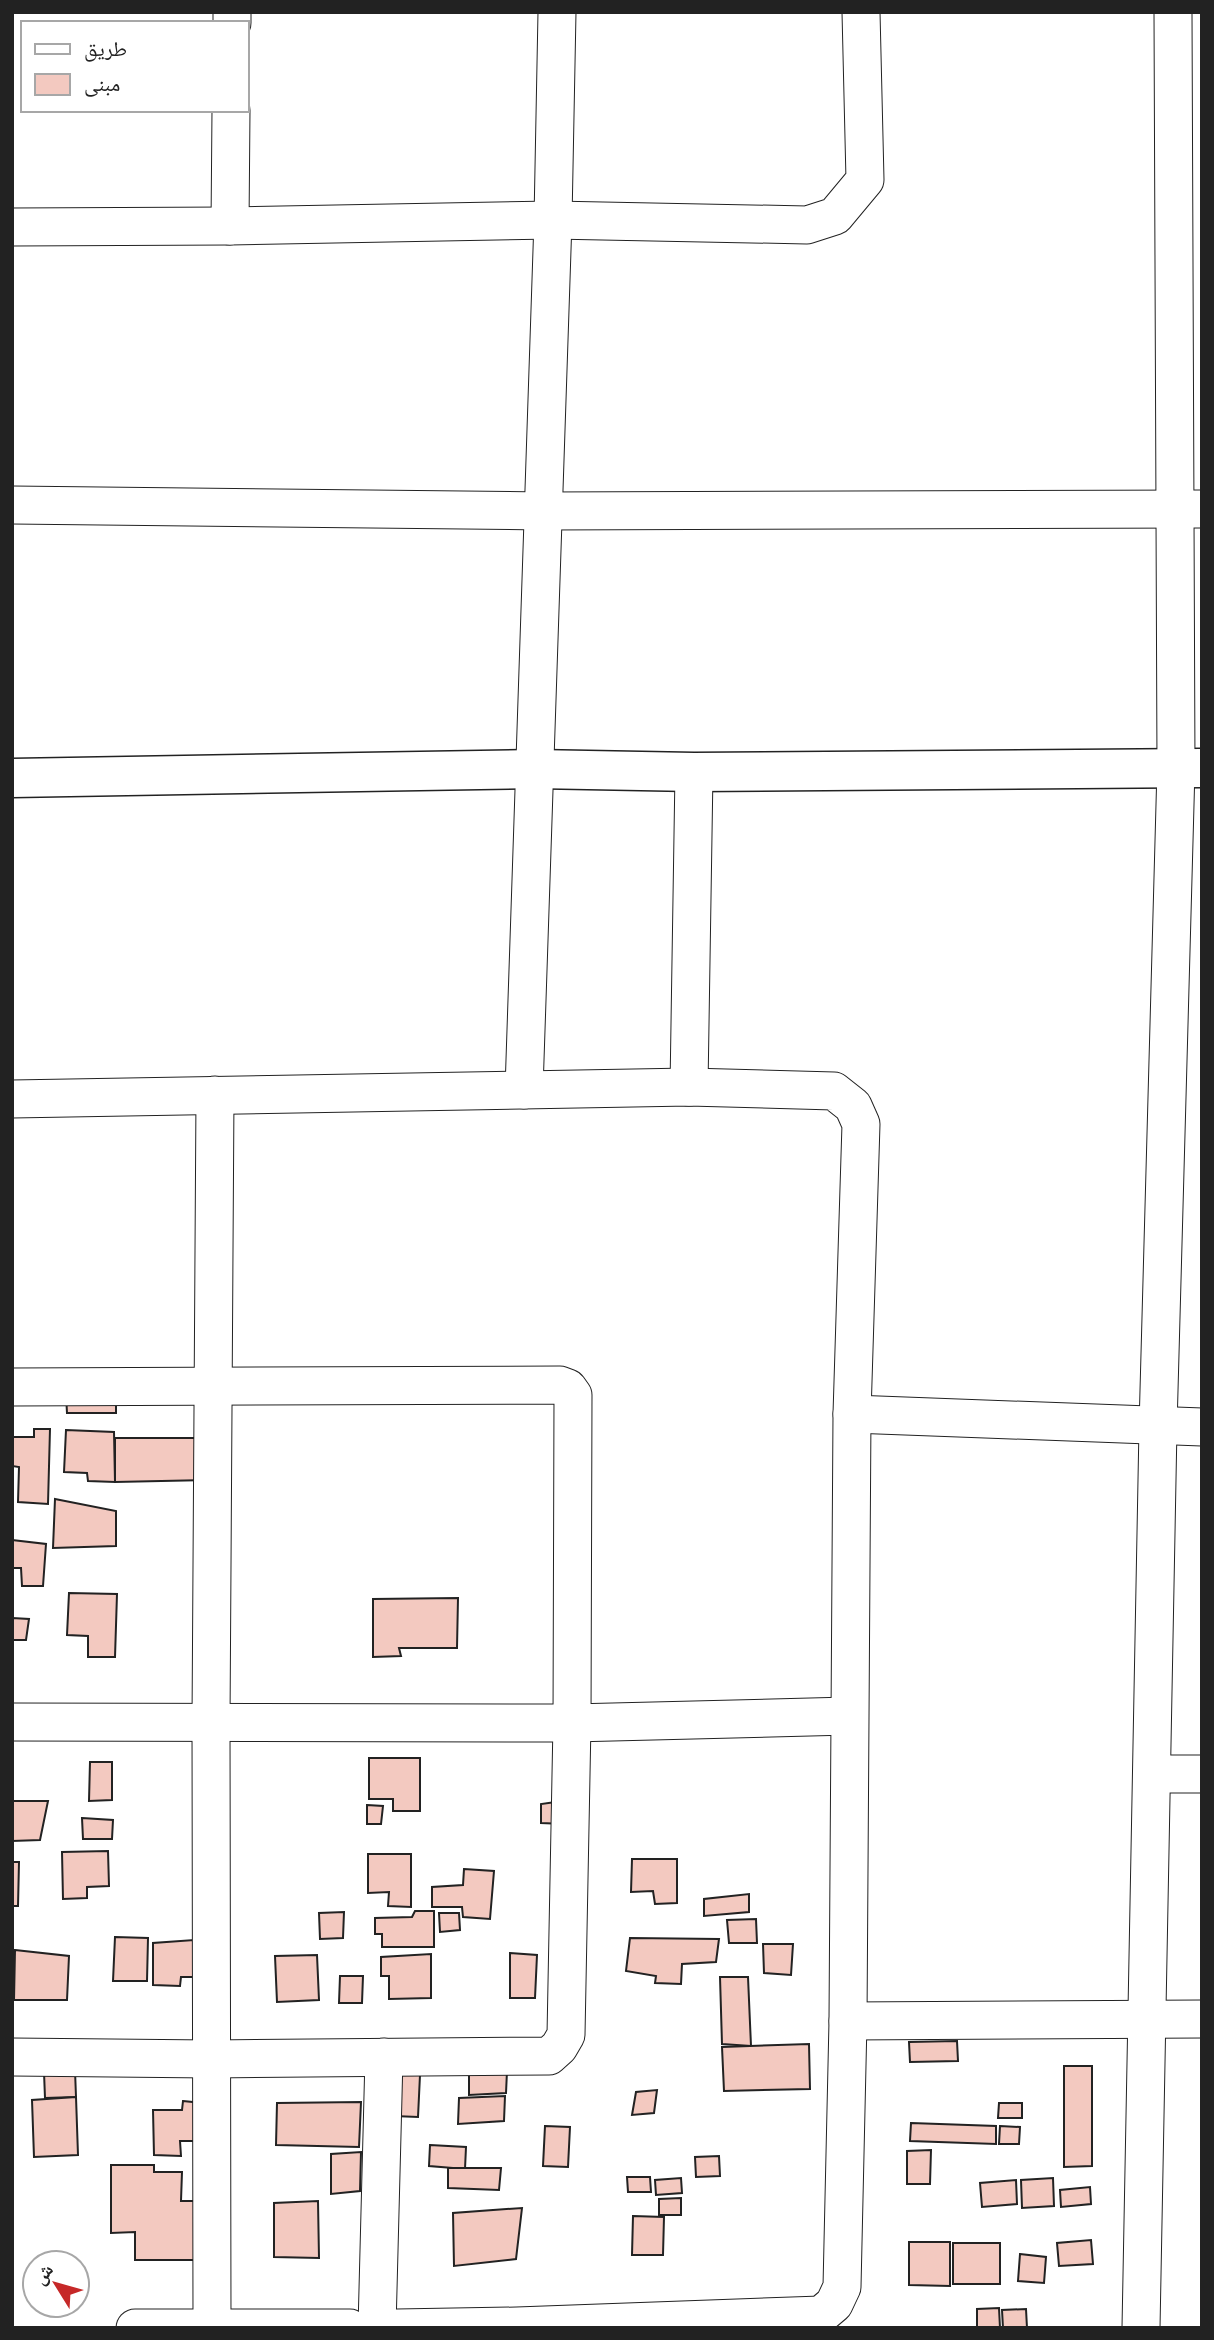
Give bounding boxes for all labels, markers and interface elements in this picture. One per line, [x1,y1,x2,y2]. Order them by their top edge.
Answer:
legend [21,21,248,112]
text: طريق [84,37,127,62]
text: مبنى [84,72,120,97]
north arrow [21,2249,91,2319]
text: ش [28,2259,58,2289]

